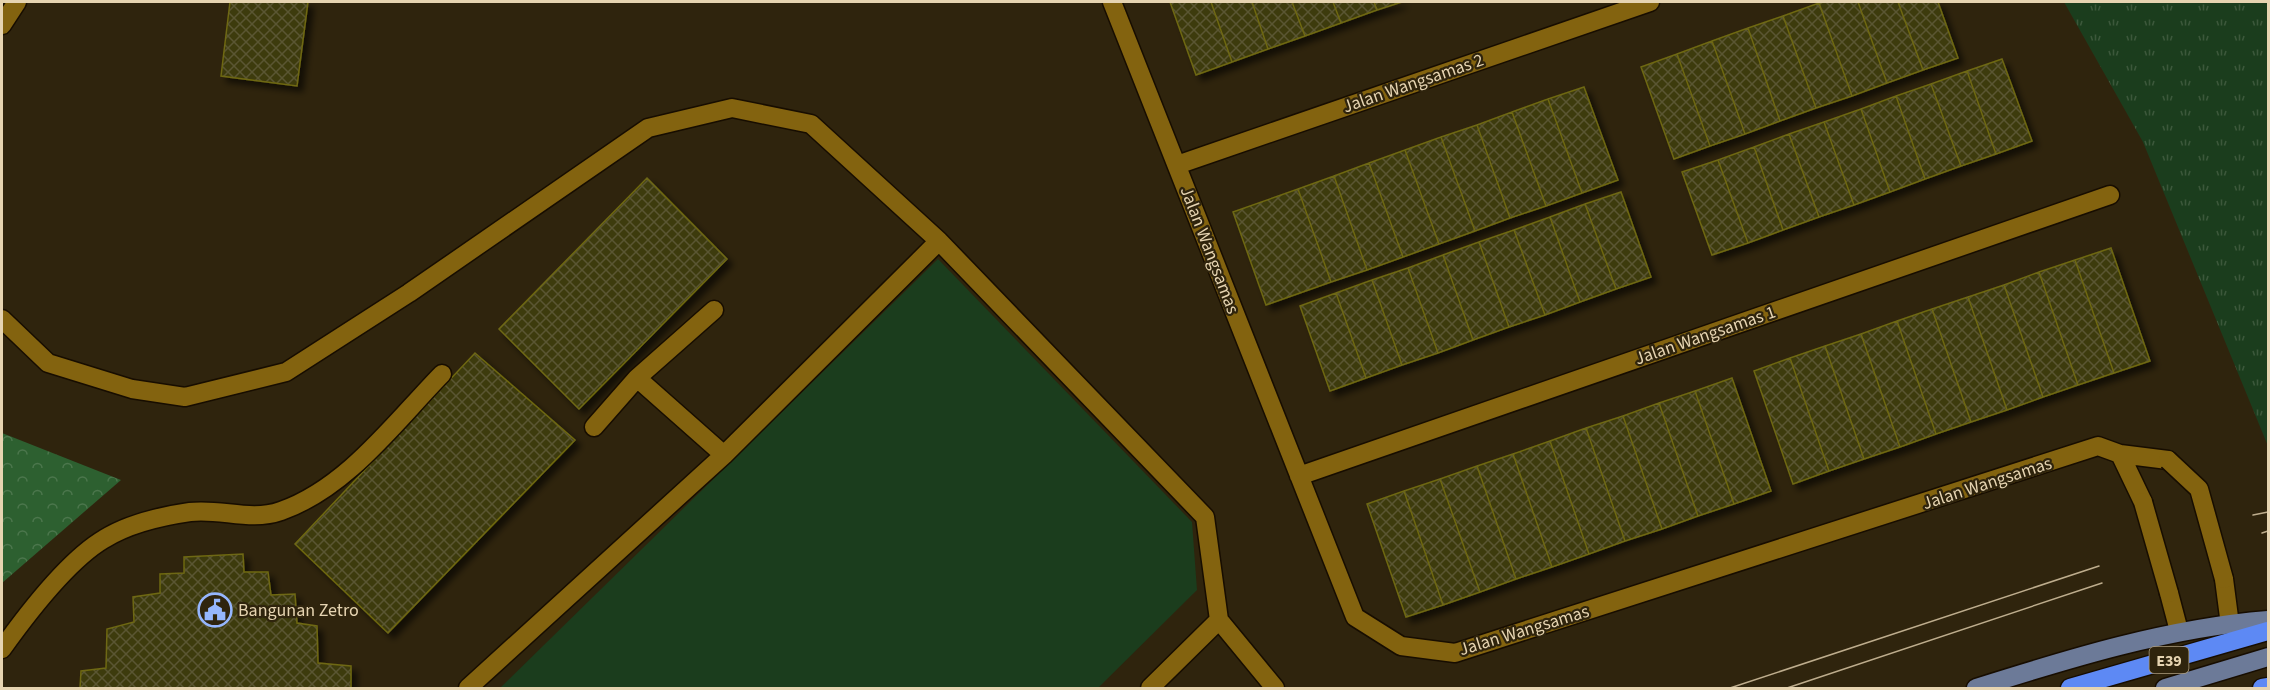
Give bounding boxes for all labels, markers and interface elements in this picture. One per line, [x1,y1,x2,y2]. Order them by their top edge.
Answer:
street label: Jalan Wangsamas 2 [1339,48,1487,119]
street label: Jalan Wangsamas [1174,183,1245,318]
street label: Jalan Wangsamas 1 [1631,300,1779,371]
street label: Jalan Wangsamas [1919,451,2055,516]
public building icon: Bangunan Zetro [197,592,233,628]
place label: Bangunan Zetro [238,598,359,623]
street label: Jalan Wangsamas [1456,599,1592,662]
road number: E39 [2150,647,2188,673]

